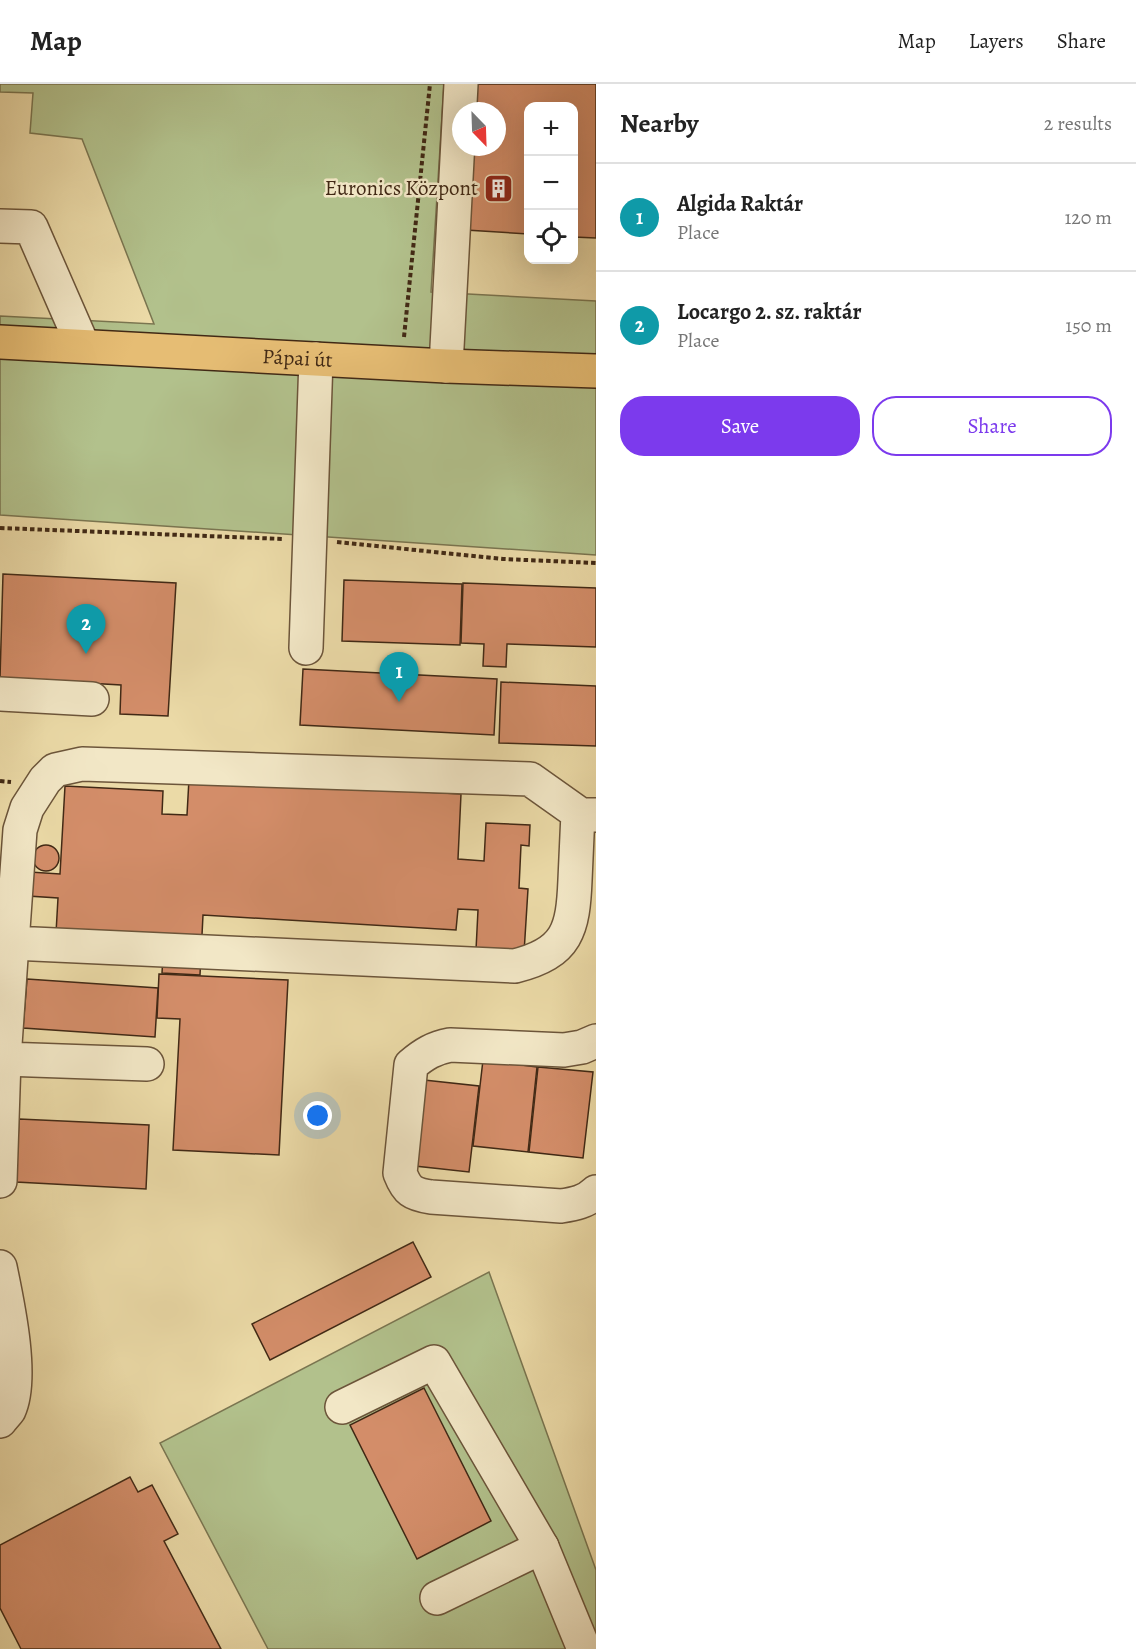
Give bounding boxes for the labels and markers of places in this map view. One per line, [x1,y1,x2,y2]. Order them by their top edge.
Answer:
building icon: Euronics Központ [483,172,515,204]
place label: Euronics Központ [325,174,478,202]
pin: 2 [66,604,106,654]
pin: 1 [380,652,418,702]

